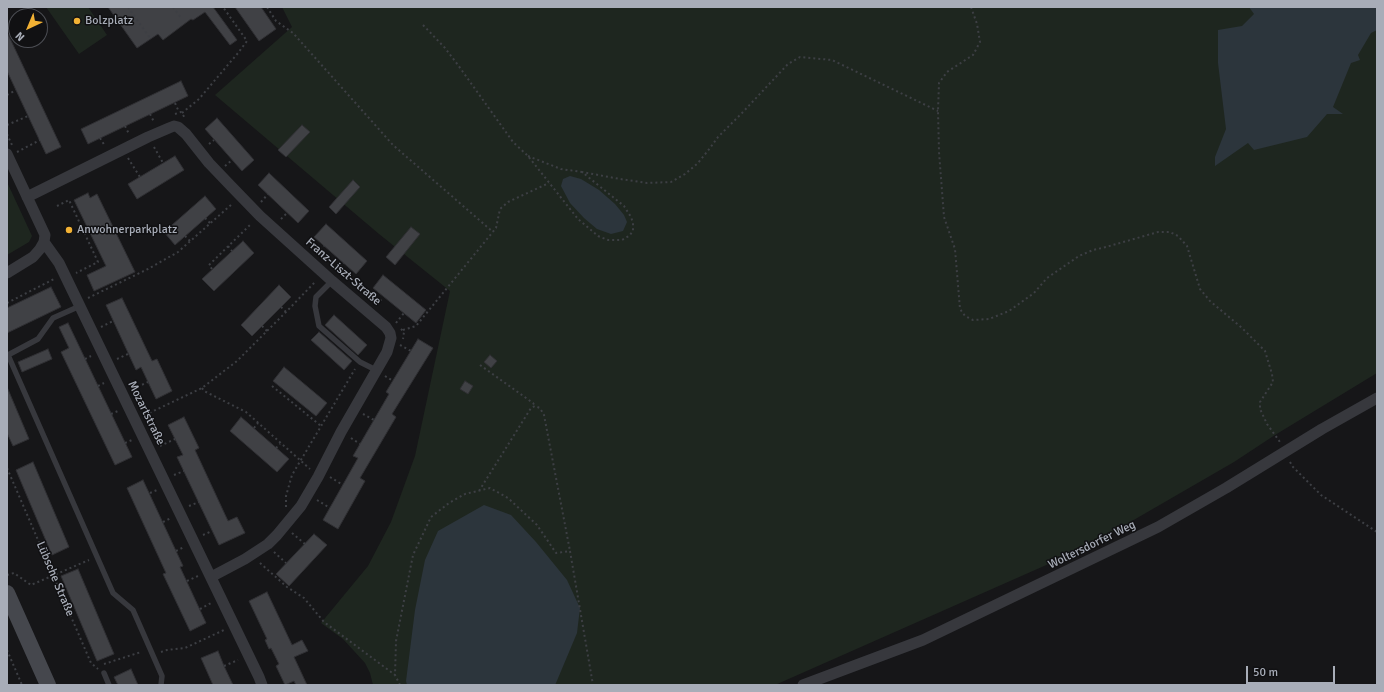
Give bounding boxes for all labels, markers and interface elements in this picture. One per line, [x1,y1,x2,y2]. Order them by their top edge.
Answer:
north arrow [8,8,48,48]
place label: Bolzplatz [85,14,133,28]
marker: Bolzplatz [72,16,82,26]
text: N [13,29,27,44]
place label: Anwohnerparkplatz [77,223,177,237]
marker: Anwohnerparkplatz [64,225,74,235]
street label: Franz-Liszt-Straße [302,235,384,309]
street label: Mozartstraße [124,379,168,447]
street label: Woltersdorfer Weg [1046,518,1138,572]
street label: Lübsche Straße [33,539,77,619]
scale bar [1248,658,1337,684]
text: 50 m [1253,665,1278,680]

